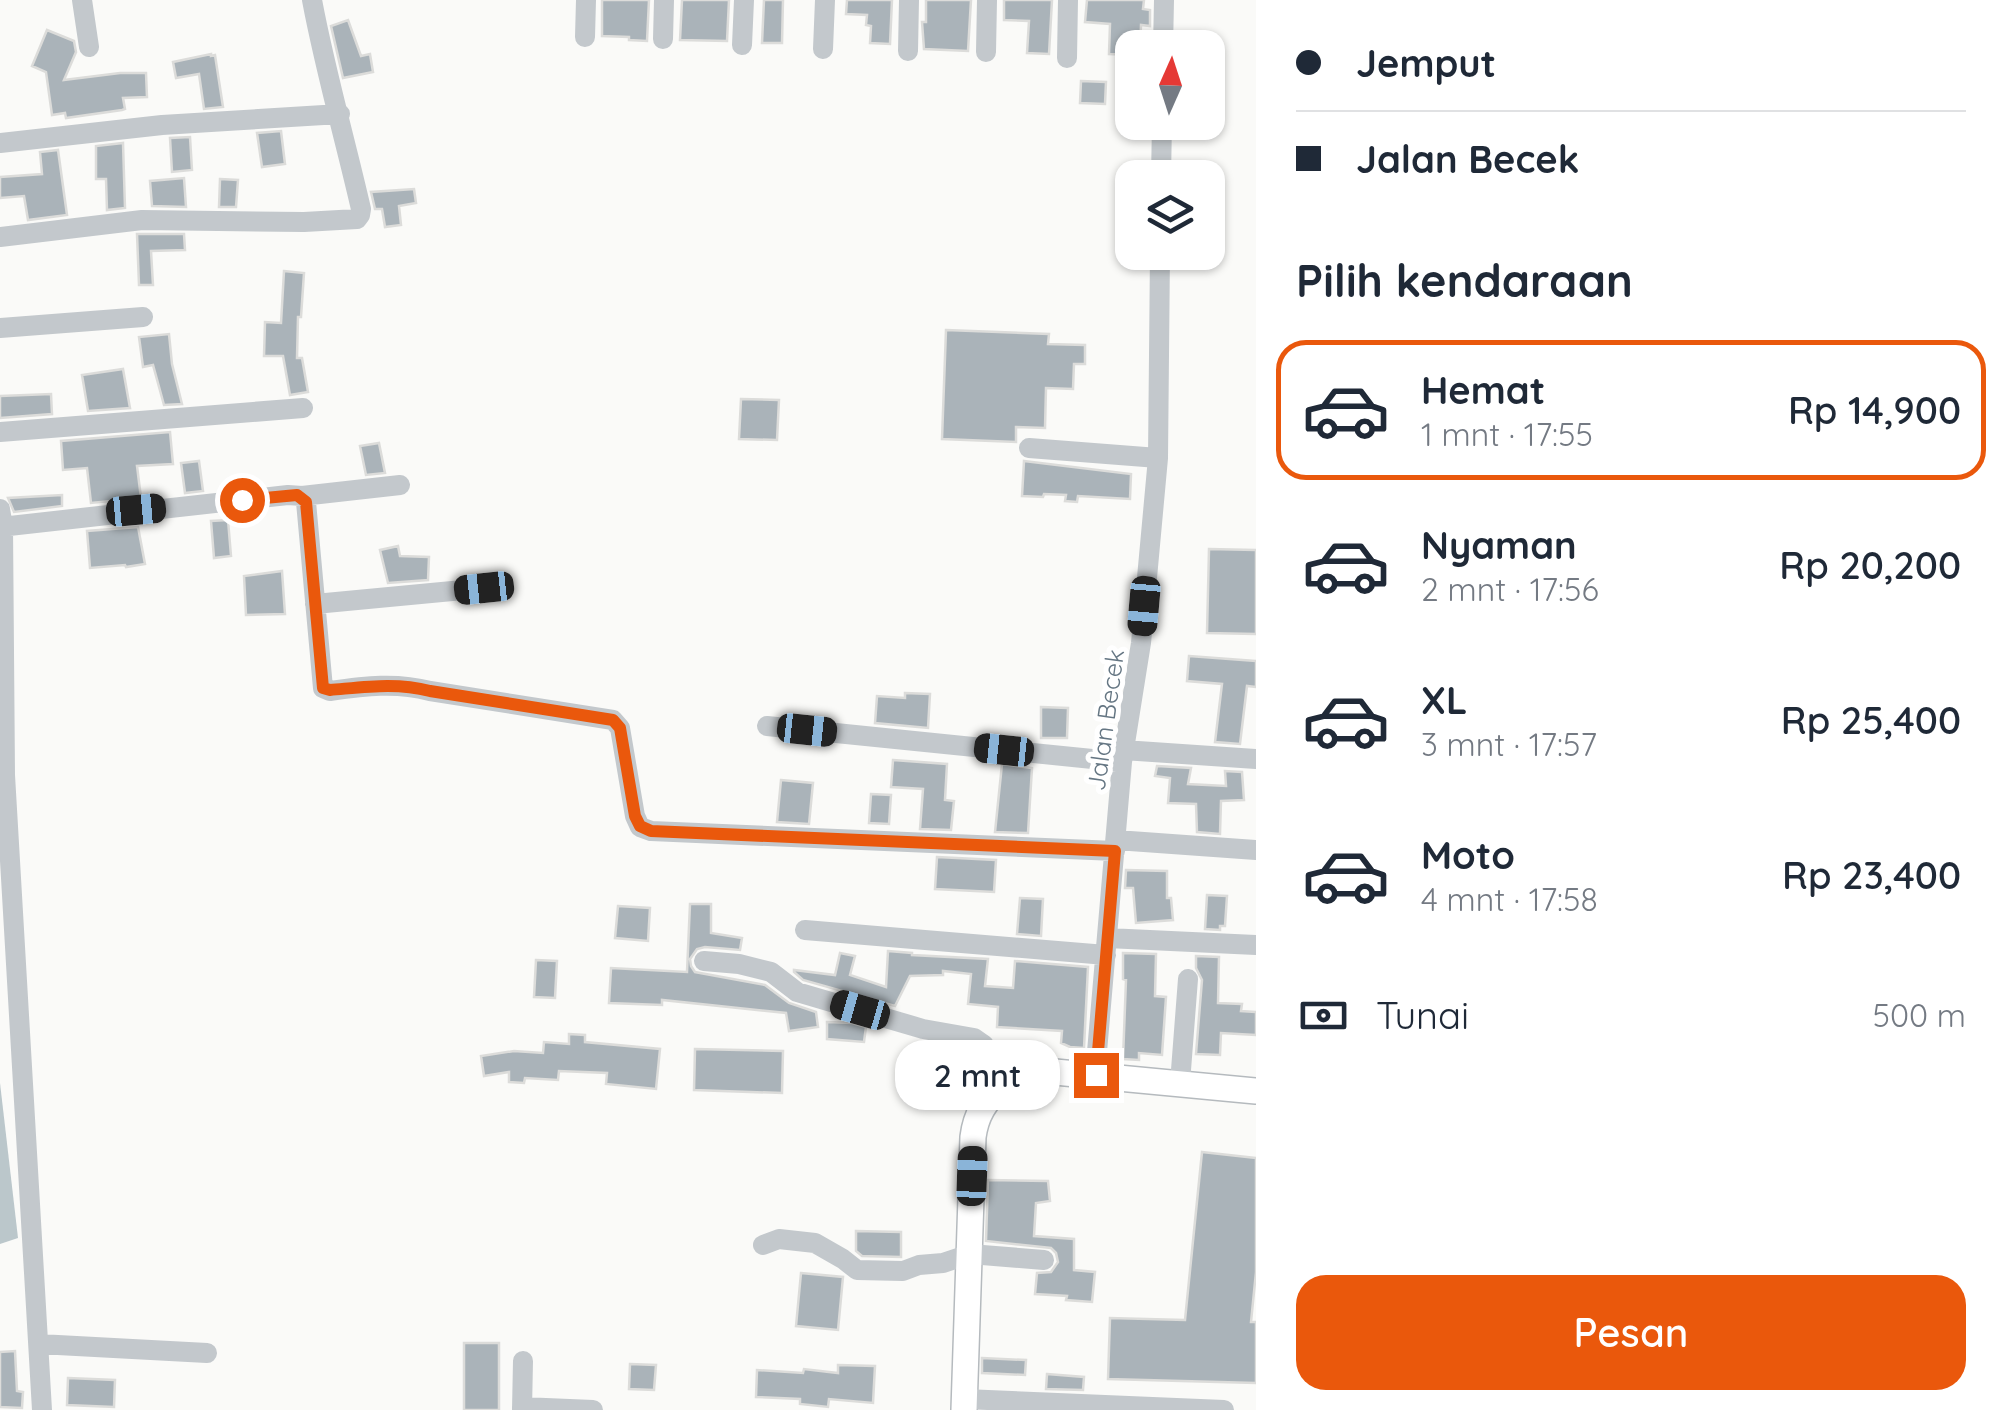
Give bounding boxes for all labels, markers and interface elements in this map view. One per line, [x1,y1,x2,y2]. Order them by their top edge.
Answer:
north arrow [1115,30,1225,140]
map controls [1115,30,1225,270]
text: Jemput [1356,39,1496,87]
text: Jalan Becek [1356,135,1579,183]
button: layers [1115,160,1225,270]
text: Pilih kendaraan [1296,252,1633,308]
icon: car [1301,365,1391,455]
text: Hemat [1421,366,1545,414]
text: Rp 14,900 [1788,386,1961,434]
text: 1 mnt · 17:55 [1421,414,1593,454]
route start [220,478,265,523]
car [105,492,167,528]
icon: car [1301,520,1391,610]
text: Nyaman [1421,521,1577,569]
text: Rp 20,200 [1779,541,1961,589]
text: 2 mnt · 17:56 [1421,569,1599,609]
car [453,570,515,606]
car [1126,575,1162,637]
street label: Jalan Becek [1080,647,1130,793]
icon: car [1301,675,1391,765]
text: XL [1421,676,1467,724]
text: Rp 25,400 [1781,696,1961,744]
car [776,712,838,748]
text: 3 mnt · 17:57 [1421,724,1597,764]
car [973,732,1035,768]
icon: car [1301,830,1391,920]
text: Moto [1421,831,1515,879]
text: Rp 23,400 [1782,851,1961,899]
text: 4 mnt · 17:58 [1421,879,1598,919]
car [827,987,893,1033]
icon: cash [1296,988,1351,1043]
text: Tunai [1376,991,1469,1039]
text: 500 m [1873,995,1966,1035]
callout: 2 mnt [896,1040,1061,1110]
route end [1074,1053,1119,1098]
text: 2 mnt [934,1055,1021,1095]
car [956,1145,988,1207]
button: Pesan [1296,1275,1966,1390]

